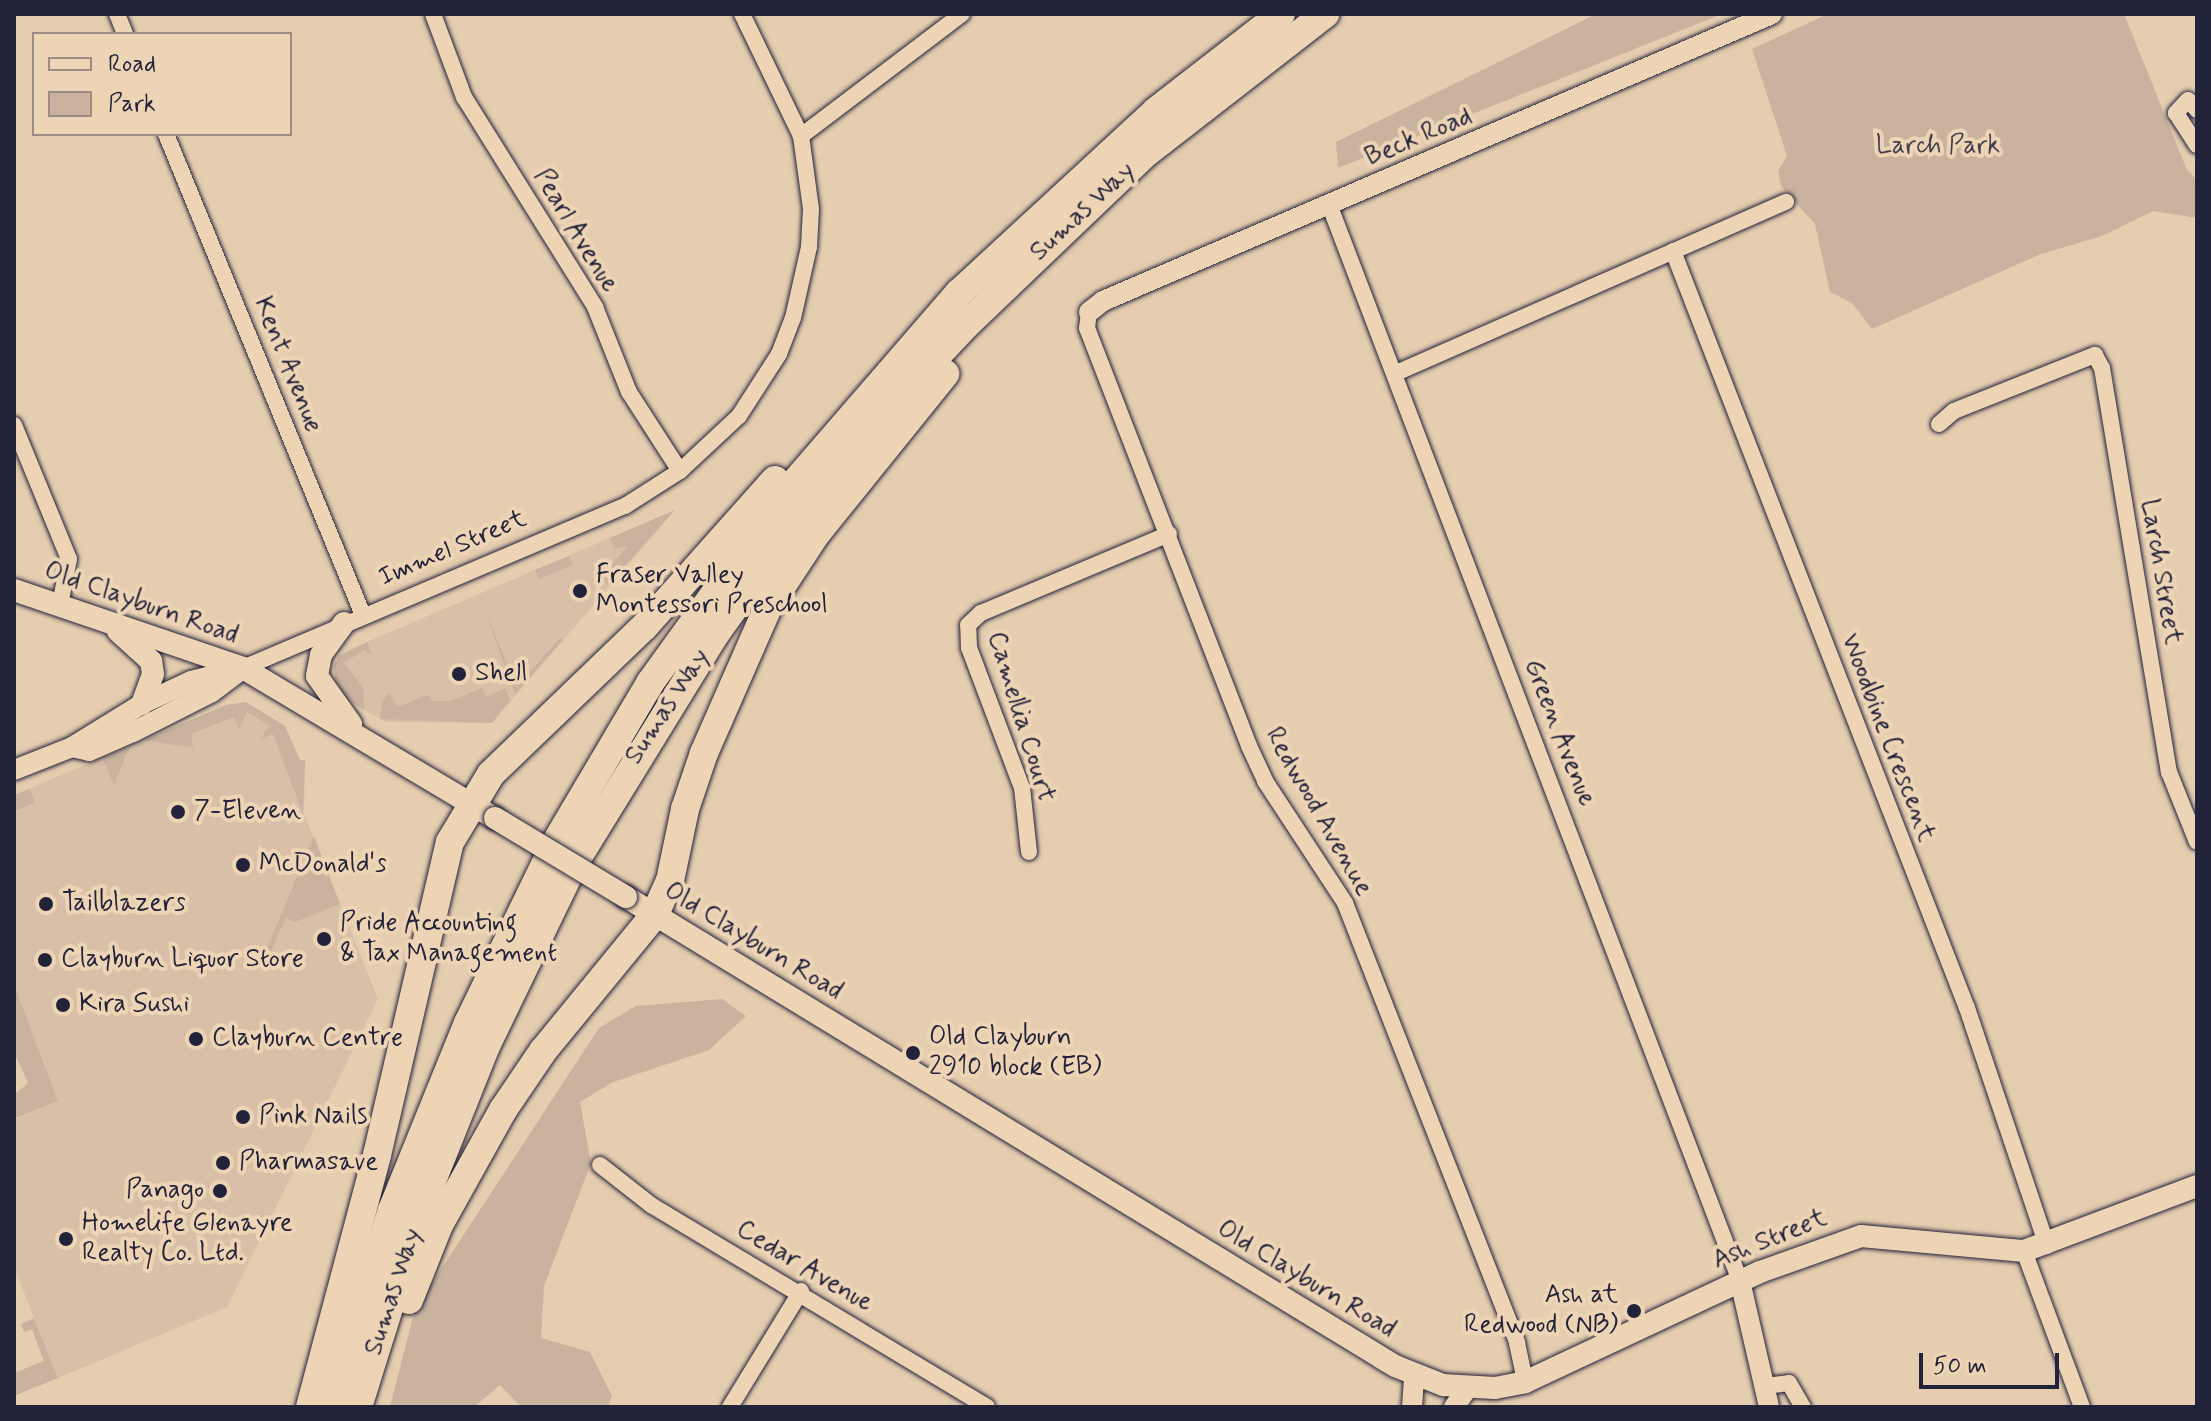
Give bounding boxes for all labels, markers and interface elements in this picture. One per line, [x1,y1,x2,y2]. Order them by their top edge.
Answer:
legend [32,32,292,136]
text: Road [108,49,156,80]
text: Park [108,89,156,120]
street label: Beck Road [1361,102,1477,174]
park label: Larch Park [1876,131,2000,163]
street label: Sumas Way [1024,156,1142,268]
street label: Pearl Avenue [525,162,625,300]
street label: Kent Avenue [245,291,329,439]
street label: Larch Street [2132,497,2188,647]
street label: Immel Street [375,504,531,594]
street label: Old Clayburn Road [38,556,244,652]
place label: Fraser Valley Montessori Preschool [596,560,827,622]
marker: Fraser Valley Montessori Preschool [571,582,589,600]
street label: Camellia Court [980,630,1060,804]
street label: Woodbine Crescent [1835,634,1939,842]
street label: Sumas Way [619,643,717,771]
street label: Green Avenue [1516,653,1602,813]
place label: Shell [475,658,527,690]
marker: Shell [450,665,468,683]
street label: Redwood Avenue [1259,725,1377,899]
place label: 7-Eleven [194,796,301,828]
marker: 7-Eleven [169,803,187,821]
place label: McDonald's [259,849,387,881]
marker: McDonald's [234,856,252,874]
street label: Old Clayburn Road [656,875,850,1009]
place label: Tailblazers [62,888,186,920]
marker: Tailblazers [37,895,55,913]
place label: Pride Accounting & Tax Management [340,908,555,970]
marker: Pride Accounting & Tax Management [315,930,333,948]
place label: Clayburn Liquor Store [61,944,304,976]
marker: Clayburn Liquor Store [36,951,54,969]
place label: Kira Sushi [79,989,187,1021]
marker: Kira Sushi [54,996,72,1014]
place label: Old Clayburn 2910 block (EB) [929,1022,1102,1084]
place label: Clayburn Centre [212,1023,403,1055]
marker: Clayburn Centre [187,1030,205,1048]
marker: Old Clayburn 2910 block (EB) [904,1044,922,1062]
place label: Pink Nails [259,1101,367,1133]
marker: Pink Nails [234,1108,252,1126]
place label: Pharmasave [239,1147,378,1179]
marker: Pharmasave [214,1154,232,1172]
place label: Panago [126,1175,204,1207]
marker: Panago [211,1182,229,1200]
street label: Ash Street [1708,1203,1832,1277]
place label: Homelife Glenayre Realty Co. Ltd. [82,1208,295,1270]
street label: Cedar Avenue [728,1213,880,1321]
street label: Old Clayburn Road [1209,1213,1403,1347]
street label: Sumas Way [359,1225,429,1359]
marker: Homelife Glenayre Realty Co. Ltd. [57,1230,75,1248]
place label: Ash at Redwood (NB) [1464,1280,1618,1342]
marker: Ash at Redwood (NB) [1625,1302,1643,1320]
scale bar [1923,1337,2063,1387]
text: 50 m [1933,1351,1987,1382]

